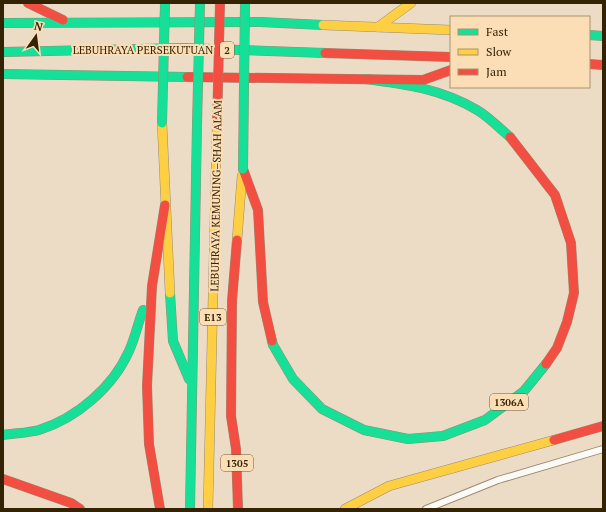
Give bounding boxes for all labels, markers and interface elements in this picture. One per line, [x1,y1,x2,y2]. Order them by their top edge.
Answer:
north arrow [16,16,56,56]
legend [450,16,590,88]
text: N [33,18,45,34]
text: Fast [486,24,509,39]
road number: 2 [220,42,234,58]
street label: LEBUHRAYA PERSEKUTUAN [73,43,213,57]
text: Slow [486,44,512,59]
text: Jam [486,64,507,79]
street label: LEBUHRAYA KEMUNING–SHAH ALAM [207,100,225,292]
road number: E13 [200,309,226,325]
road number: 1306A [490,394,528,410]
road number: 1305 [221,455,253,471]

